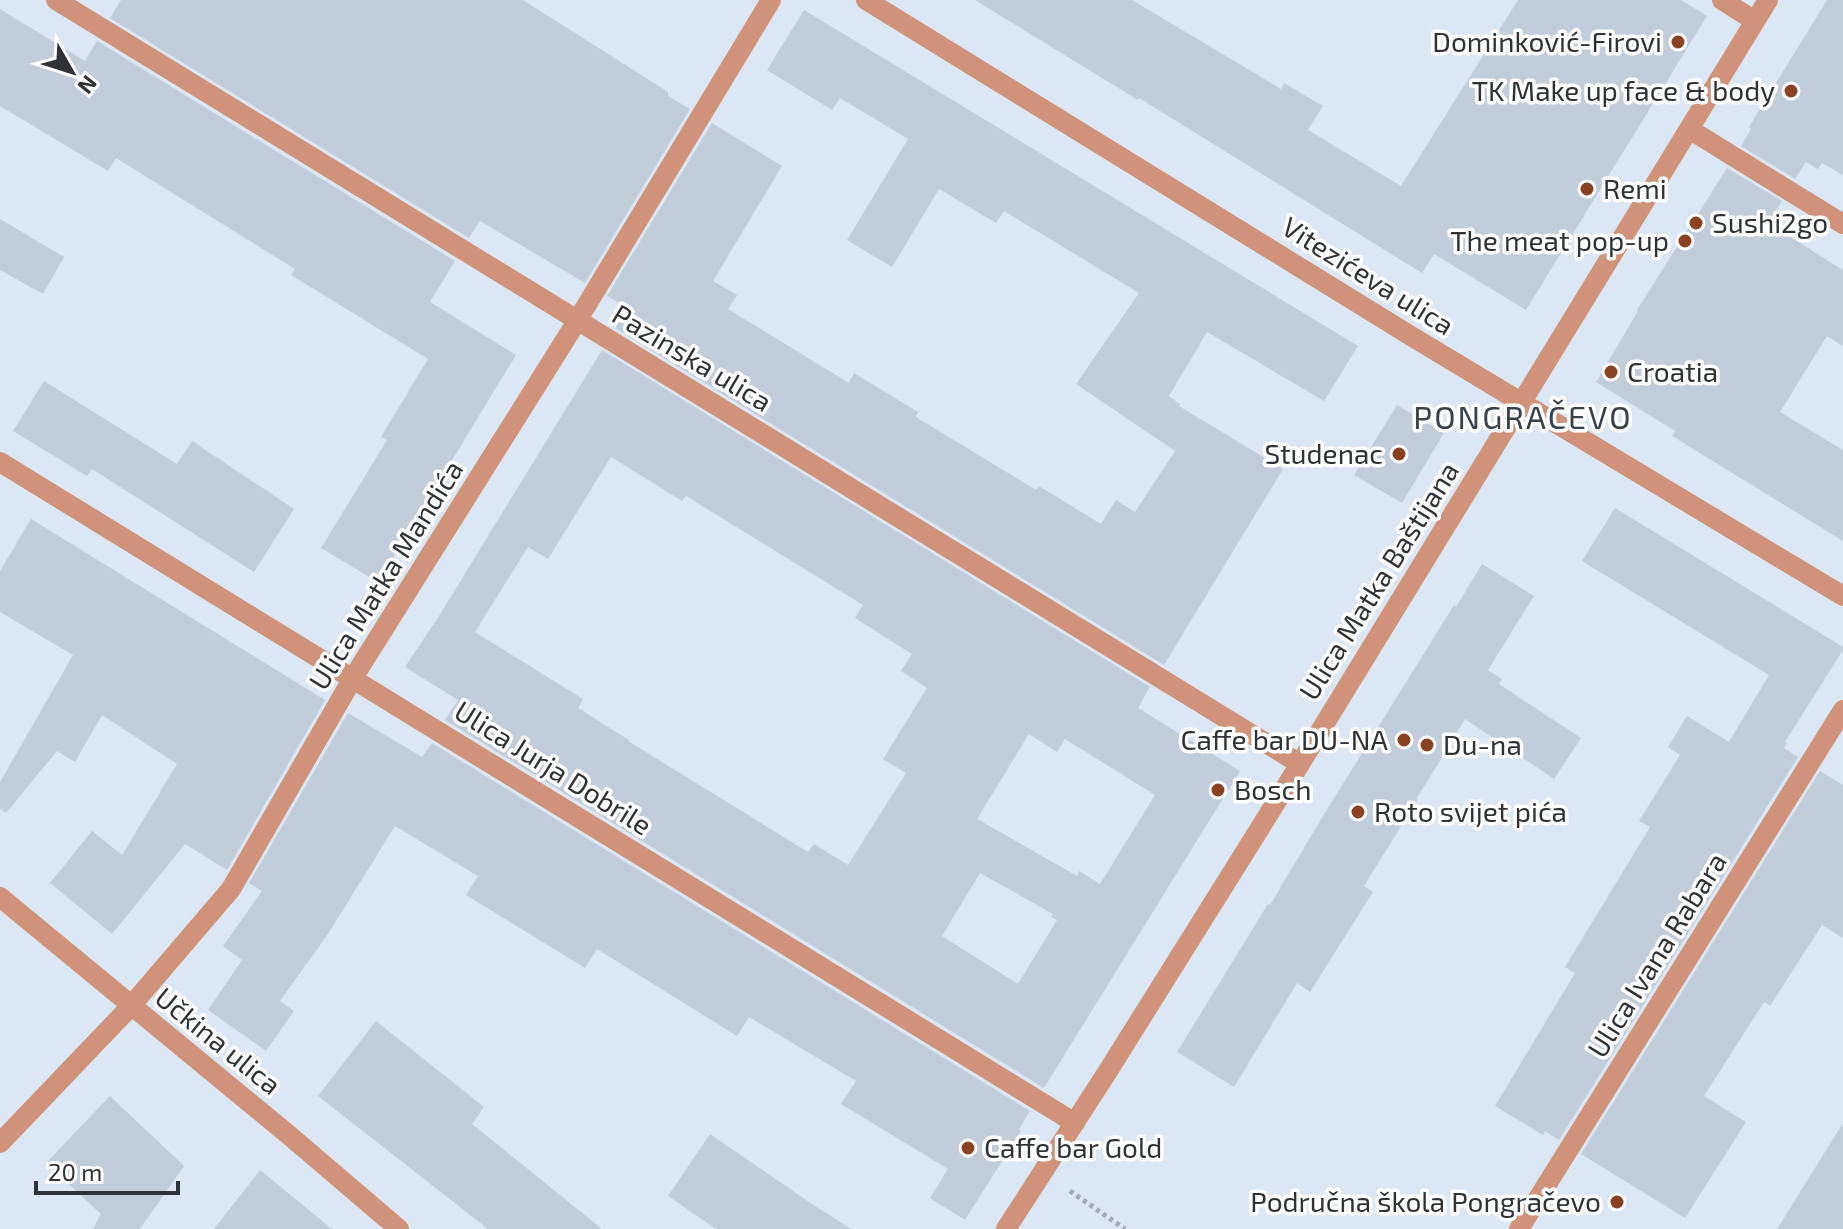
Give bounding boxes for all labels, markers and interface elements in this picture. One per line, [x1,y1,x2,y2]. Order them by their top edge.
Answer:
place label: Dominković-Firovi [1432,24,1662,58]
north arrow [32,32,112,112]
marker: Dominković-Firovi [1669,33,1687,51]
text: N [73,71,103,100]
place label: TK Make up face & body [1472,73,1775,107]
marker: TK Make up face & body [1782,82,1800,100]
place label: Remi [1603,171,1667,205]
marker: Remi [1578,180,1596,198]
place label: Sushi2go [1712,205,1828,239]
street label: Vitezićeva ulica [1276,209,1461,341]
marker: Sushi2go [1687,214,1705,232]
place label: The meat pop-up [1450,223,1669,257]
marker: The meat pop-up [1676,232,1694,250]
street label: Pazinska ulica [607,296,778,418]
place label: Croatia [1627,354,1718,388]
marker: Croatia [1602,363,1620,381]
district label: PONGRAČEVO [1413,397,1633,435]
place label: Studenac [1264,436,1383,470]
marker: Studenac [1390,445,1408,463]
street label: Ulica Matka Mandića [301,454,470,695]
street label: Ulica Matka Baštijana [1291,455,1465,706]
street label: Ulica Jurja Dobrile [449,693,658,841]
place label: Caffe bar DU-NA [1181,722,1389,756]
place label: Du-na [1443,727,1522,761]
marker: Caffe bar DU-NA [1395,731,1413,749]
marker: Du-na [1418,736,1436,754]
place label: Bosch [1234,772,1311,806]
marker: Bosch [1209,781,1227,799]
place label: Roto svijet pića [1374,794,1567,828]
marker: Roto svijet pića [1349,803,1367,821]
street label: Ulica Ivana Rabara [1579,846,1733,1063]
street label: Učkina ulica [149,979,288,1101]
place label: Caffe bar Gold [984,1130,1162,1164]
marker: Caffe bar Gold [959,1139,977,1157]
scale bar [36,1145,178,1195]
text: 20 m [48,1157,102,1186]
place label: Područna škola Pongračevo [1250,1184,1601,1218]
marker: Područna škola Pongračevo [1608,1193,1626,1211]

